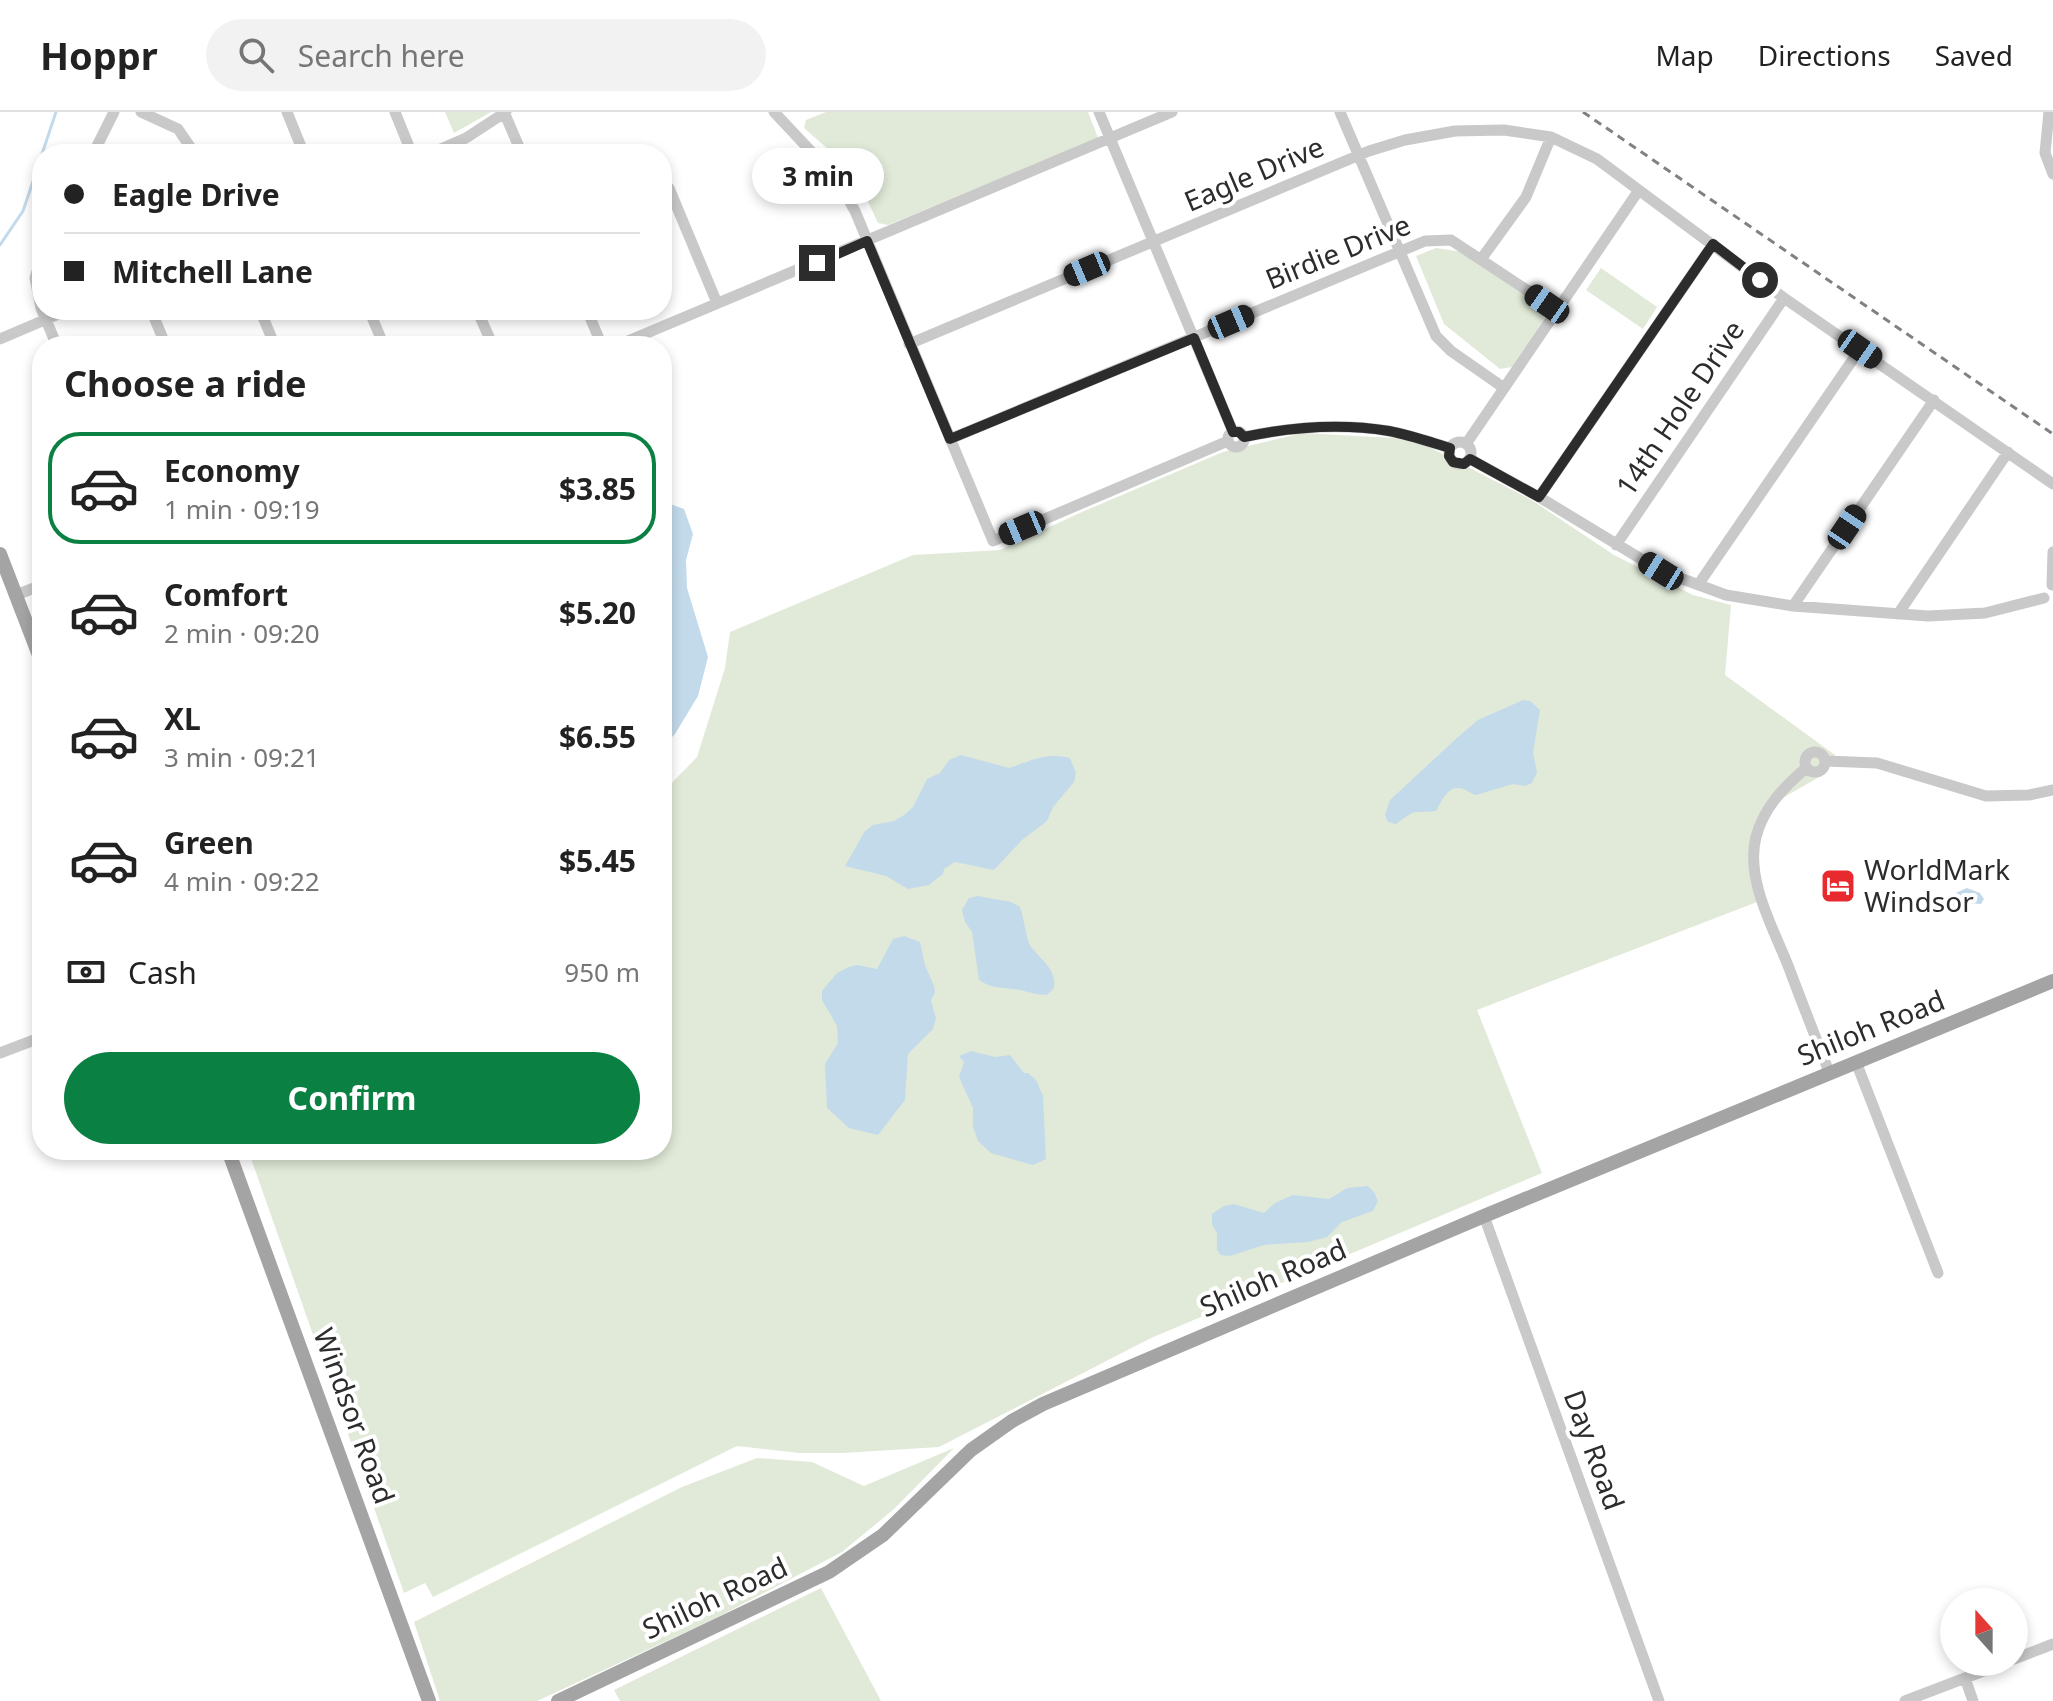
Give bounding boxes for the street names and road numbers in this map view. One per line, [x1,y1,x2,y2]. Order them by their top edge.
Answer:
street label: Eagle Drive [1178,127,1329,219]
street label: Birdie Drive [1259,205,1416,297]
street label: 14th Hole Drive [1606,312,1752,503]
street label: Shiloh Road [1791,980,1950,1074]
street label: Shiloh Road [1193,1229,1352,1325]
street label: Windsor Road [306,1323,404,1509]
street label: Day Road [1556,1384,1634,1515]
street label: Shiloh Road [636,1547,793,1647]

